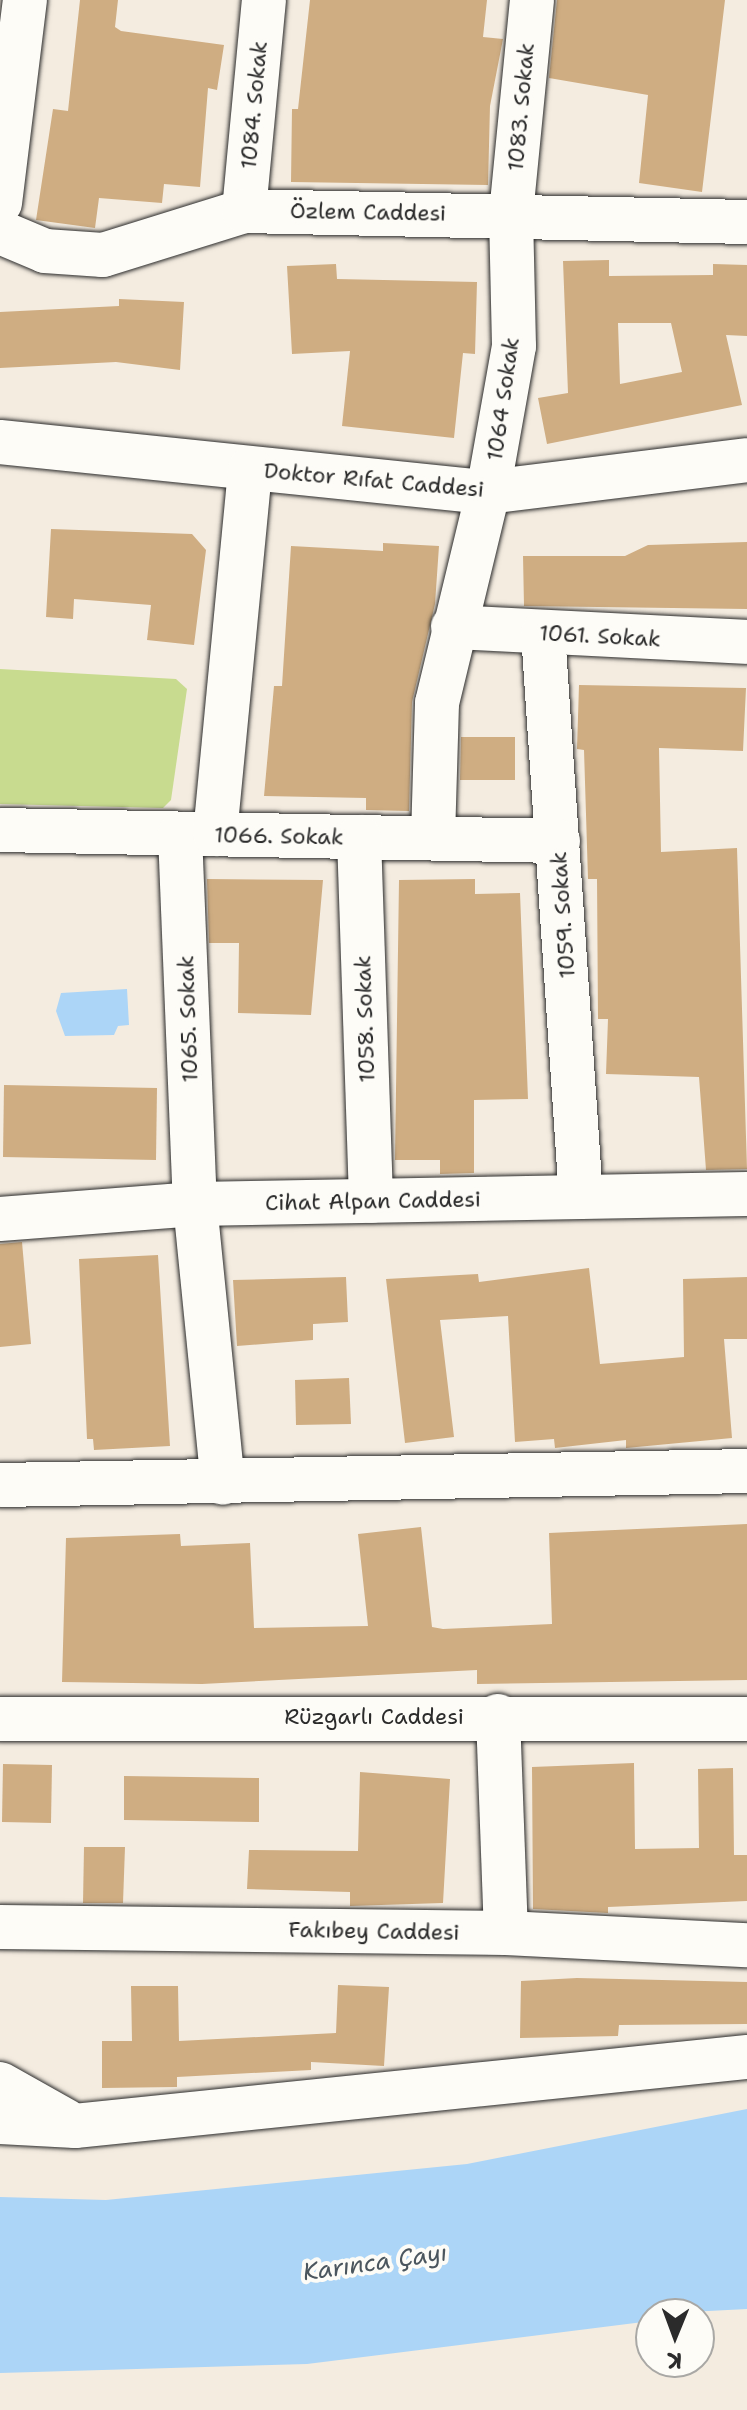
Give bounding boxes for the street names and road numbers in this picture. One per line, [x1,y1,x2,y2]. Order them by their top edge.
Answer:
street label: 1084. Sokak [235,40,273,170]
street label: 1083. Sokak [502,42,540,172]
street label: Özlem Caddesi [290,197,446,227]
street label: 1064 Sokak [481,336,525,462]
street label: Doktor Rıfat Caddesi [263,457,485,503]
street label: 1061. Sokak [539,620,661,652]
street label: 1066. Sokak [214,822,344,850]
street label: 1059. Sokak [545,851,581,979]
street label: 1065. Sokak [173,955,203,1083]
street label: 1058. Sokak [350,955,380,1083]
street label: Cihat Alpan Caddesi [265,1186,481,1216]
street label: Rüzgarlı Caddesi [284,1704,464,1730]
street label: Fakıbey Caddesi [288,1916,460,1946]

